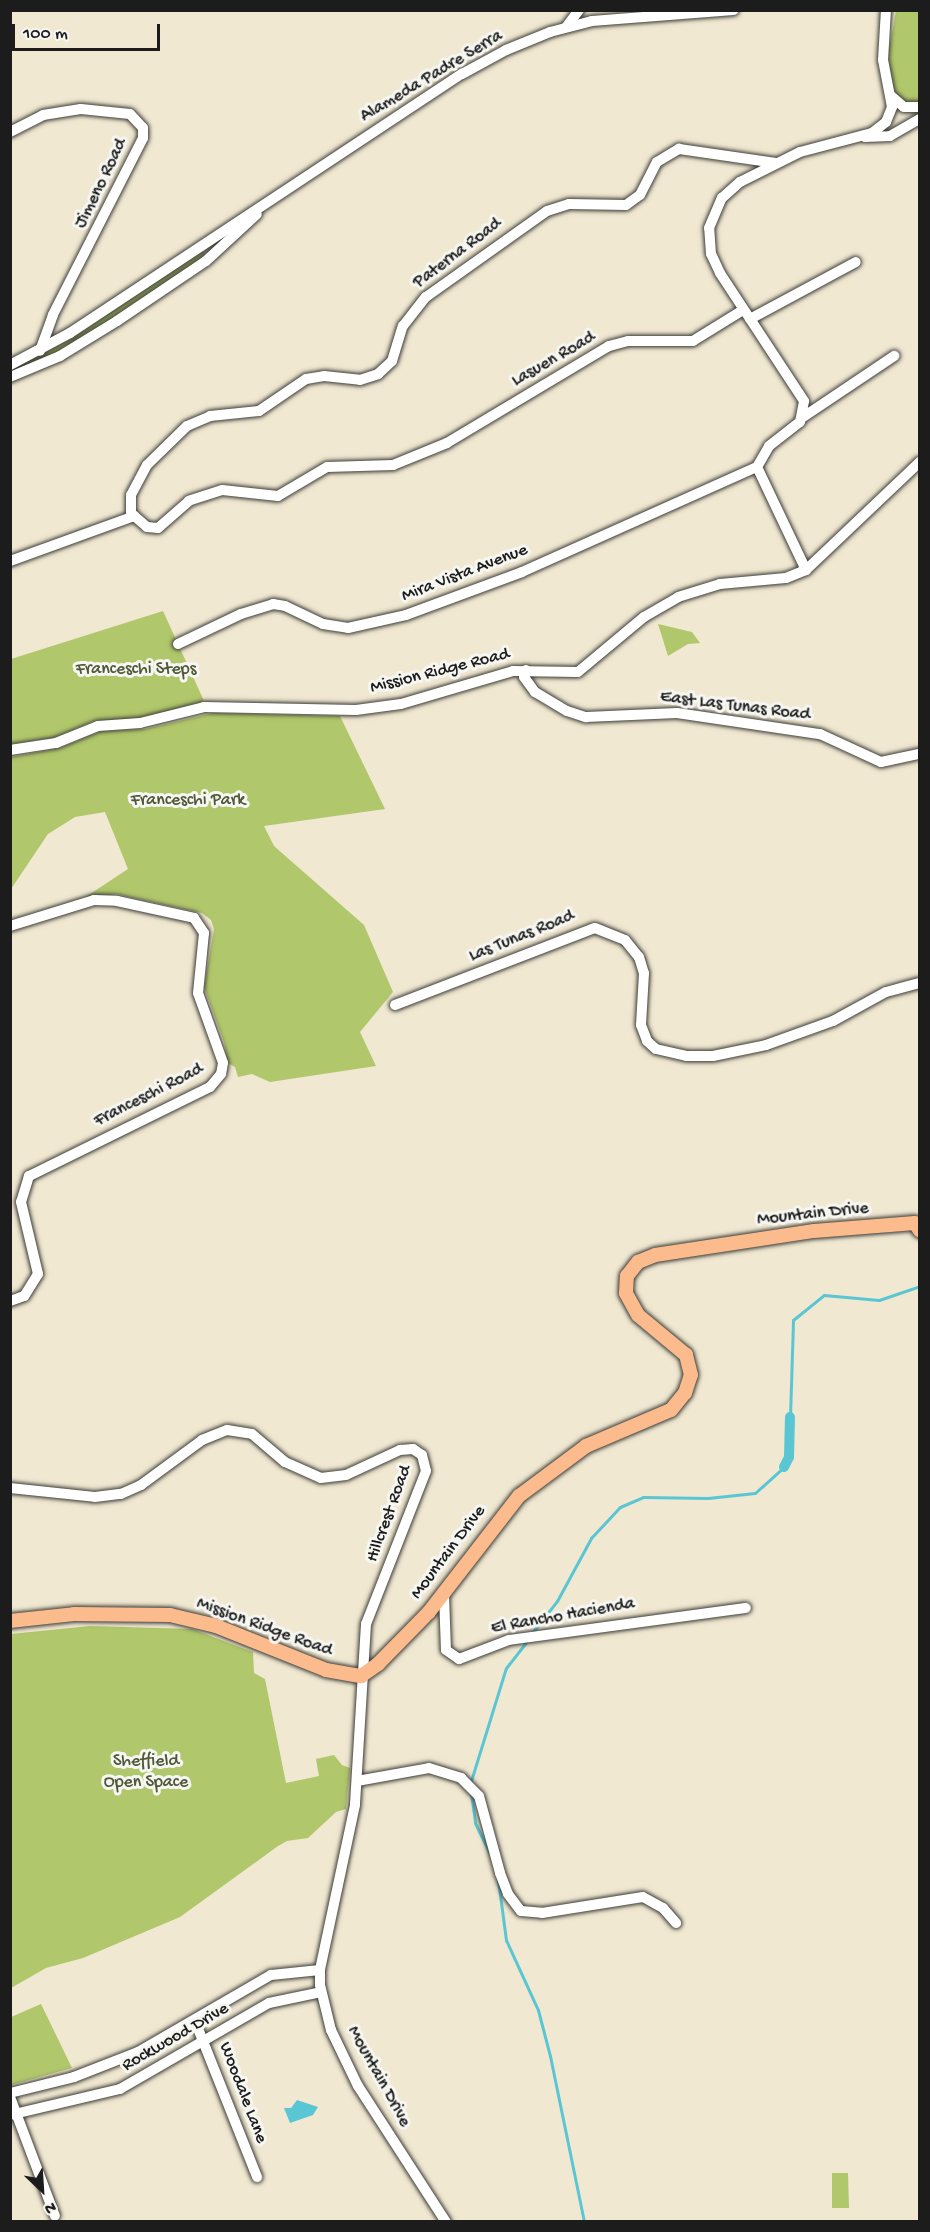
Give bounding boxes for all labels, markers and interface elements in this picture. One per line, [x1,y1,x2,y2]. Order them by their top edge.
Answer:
scale bar [15,12,164,50]
text: 100 m [23,24,68,45]
street label: Alameda Padre Serra [357,26,507,128]
street label: Jimeno Road [71,136,133,232]
street label: Paterna Road [410,214,506,294]
street label: Lasuen Road [508,327,600,393]
street label: Mira Vista Avenue [399,540,531,608]
street label: Mission Ridge Road [368,644,512,700]
park label: Franceschi Steps [76,659,196,681]
street label: East Las Tunas Road [659,687,811,727]
park label: Franceschi Park [131,790,245,812]
street label: Las Tunas Road [466,906,578,968]
street label: Franceschi Road [91,1059,207,1133]
street label: Mountain Drive [756,1198,870,1232]
street label: Hillcrest Road [363,1463,417,1565]
street label: Mountain Drive [407,1502,491,1604]
street label: Mission Ridge Road [193,1593,335,1663]
street label: El Rancho Hacienda [489,1594,637,1640]
park label: Sheffield Open Space [104,1752,188,1794]
street label: Rockwood Drive [119,1999,233,2077]
street label: Mountain Drive [341,2023,415,2131]
street label: Woodale Lane [213,2039,271,2147]
north arrow [12,2160,72,2220]
text: N [41,2196,59,2218]

